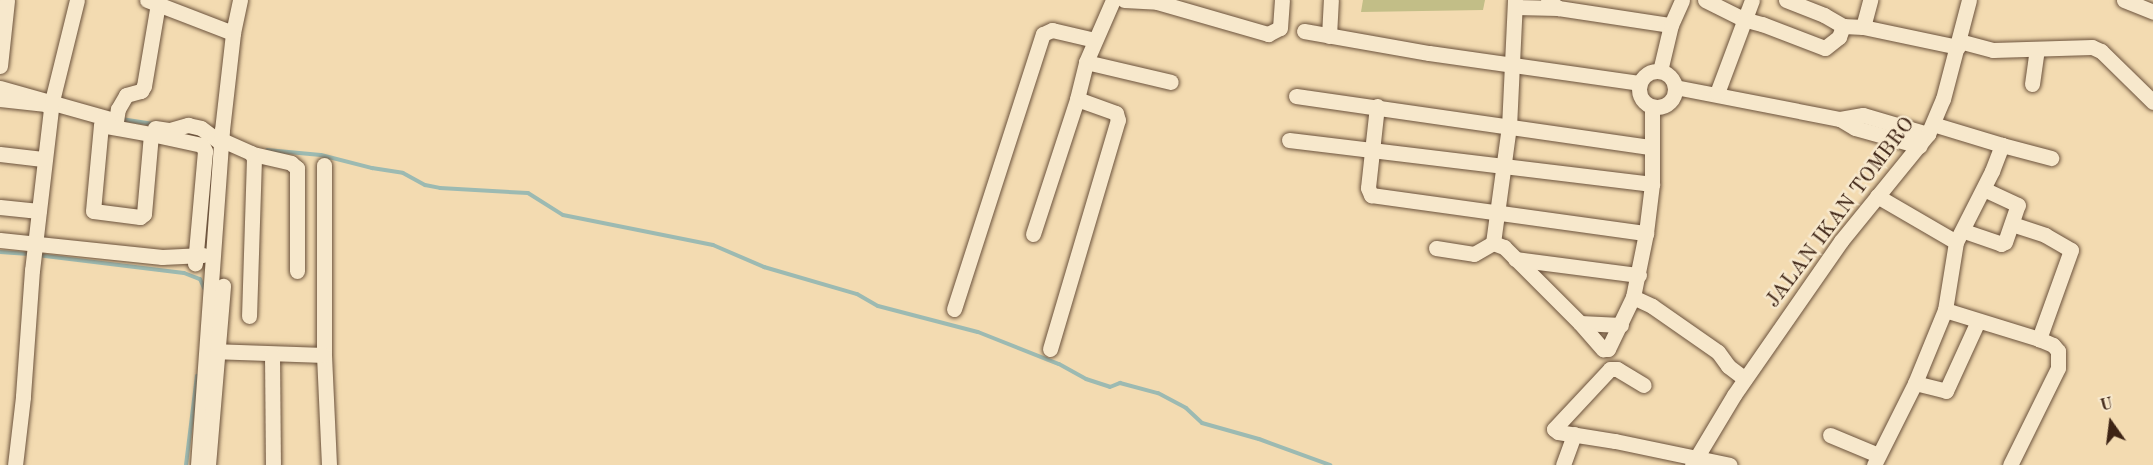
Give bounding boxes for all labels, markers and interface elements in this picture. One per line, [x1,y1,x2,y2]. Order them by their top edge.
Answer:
street label: JALAN IKAN TOMBRO [1761,113,1921,313]
north arrow [2081,393,2141,453]
text: U [2099,396,2115,415]

